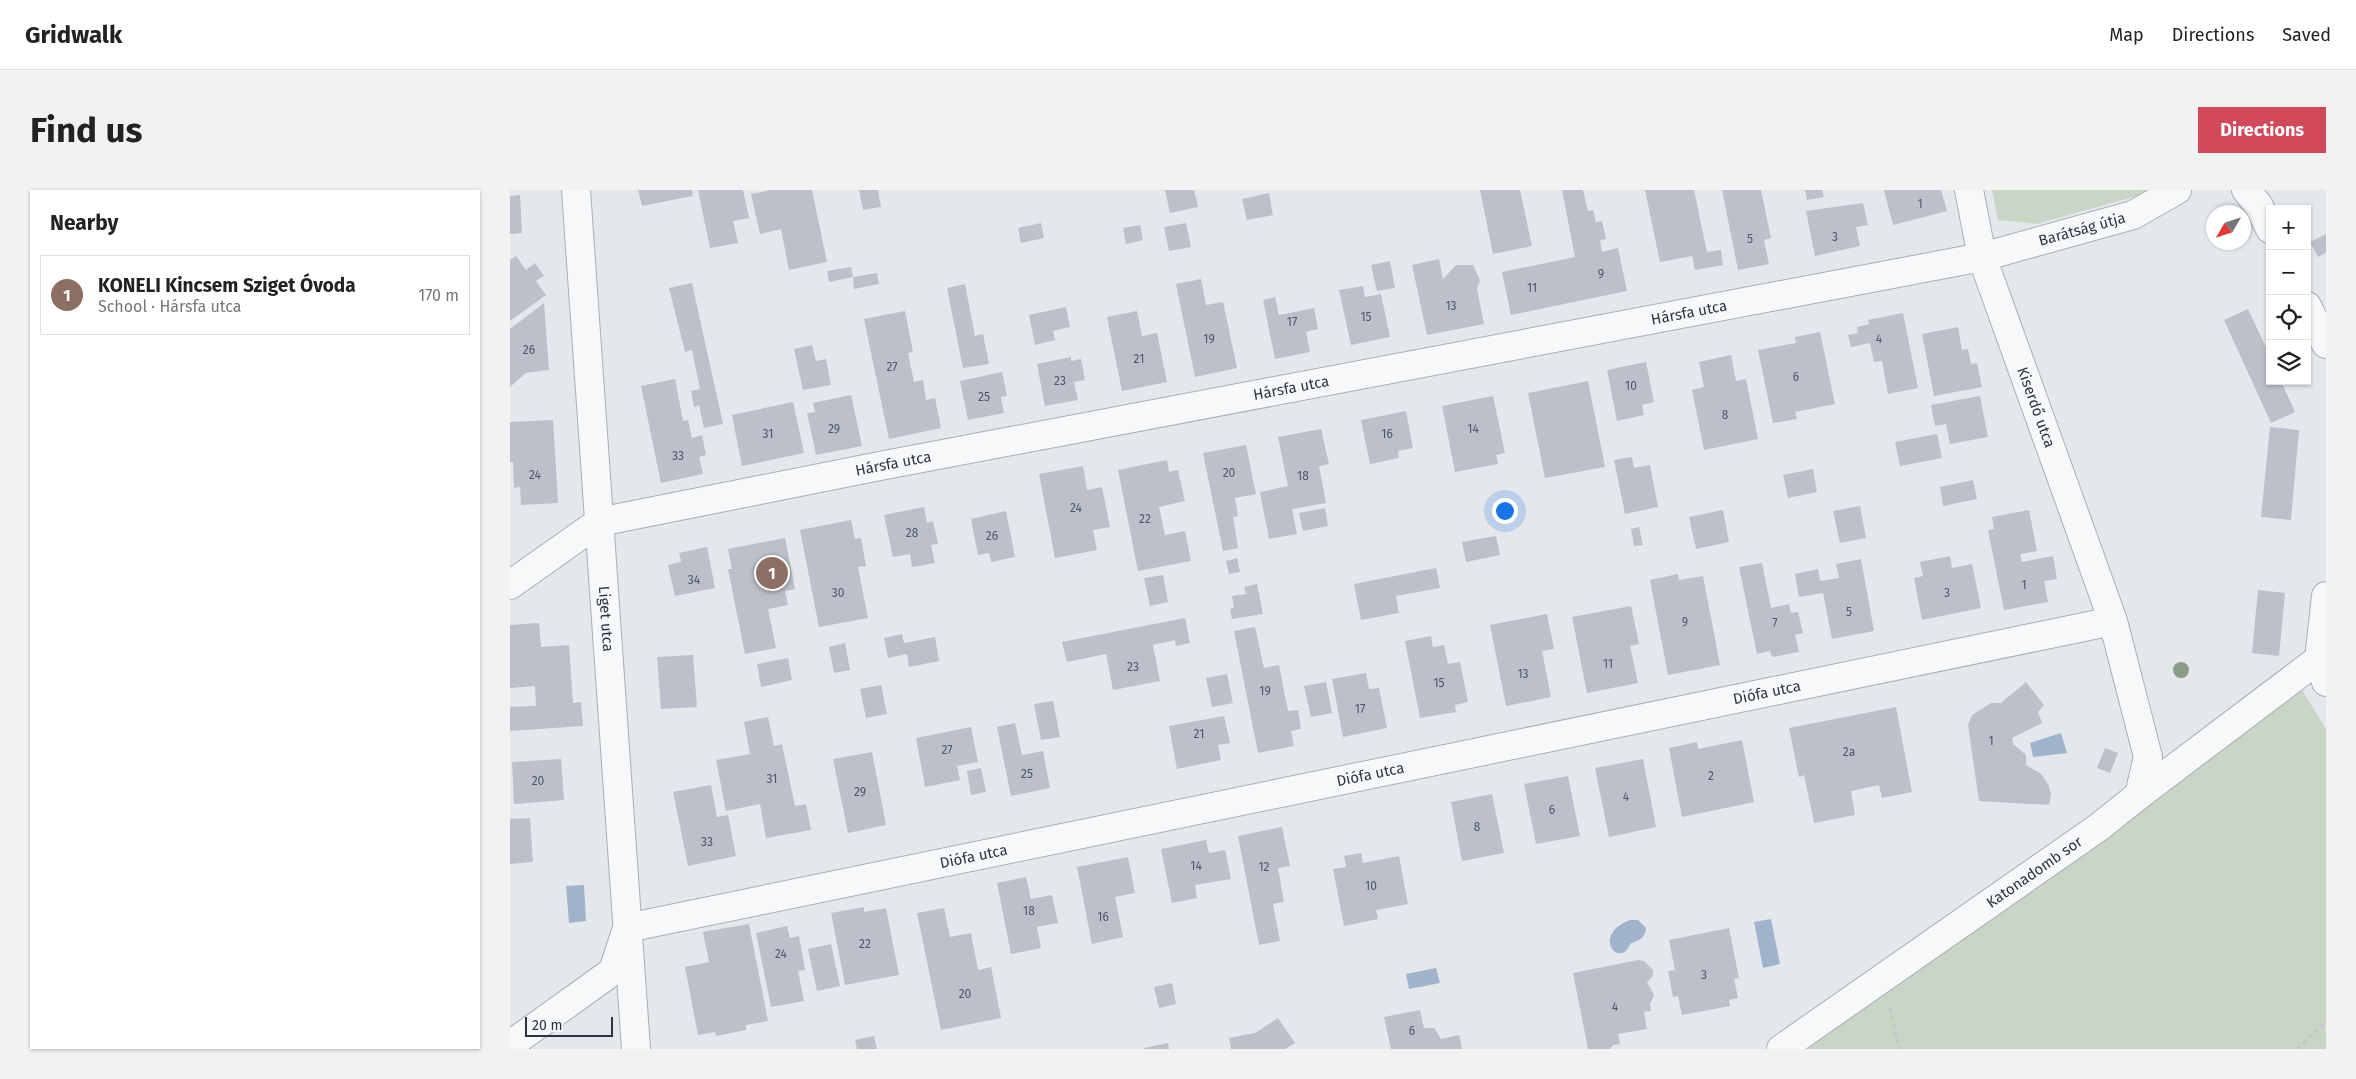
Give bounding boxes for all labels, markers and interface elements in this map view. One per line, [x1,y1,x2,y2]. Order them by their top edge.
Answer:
text: Gridwalk [25,21,122,49]
text: Map [2109,24,2144,46]
text: Directions [2172,24,2254,46]
text: Saved [2282,24,2331,46]
button: Directions [2198,107,2326,153]
text: Find us [30,109,142,151]
house number: 1 [1917,197,1923,211]
north arrow [2206,205,2251,250]
map controls [2266,205,2311,385]
button: + [2266,205,2311,250]
street label: Barátság útja [2037,209,2127,250]
text: Nearby [50,210,118,236]
house number: 3 [1832,230,1838,244]
house number: 5 [1747,232,1753,246]
button: − [2266,250,2311,295]
house number: 9 [1598,267,1604,281]
text: KONELI Kincsem Sziget Óvoda [98,274,356,297]
house number: 11 [1527,281,1537,295]
text: 1 [63,286,71,305]
text: 170 m [418,286,459,305]
button: locate [2266,295,2311,340]
text: School · Hársfa utca [98,297,241,316]
street label: Hársfa utca [1650,297,1728,329]
house number: 13 [1445,299,1457,313]
house number: 15 [1360,310,1372,324]
house number: 17 [1287,315,1297,329]
house number: 19 [1203,332,1215,346]
house number: 4 [1876,332,1883,346]
button: layers [2266,340,2311,385]
house number: 26 [523,343,535,357]
house number: 21 [1134,352,1144,366]
house number: 27 [886,360,898,374]
street label: Kiserdő utca [2013,365,2059,450]
house number: 6 [1793,370,1799,384]
street label: Hársfa utca [1252,372,1331,404]
house number: 23 [1054,374,1066,388]
house number: 10 [1625,379,1637,393]
house number: 25 [978,390,990,404]
house number: 8 [1722,408,1729,422]
house number: 29 [828,422,840,436]
house number: 14 [1467,422,1479,436]
house number: 31 [763,427,773,441]
house number: 16 [1381,427,1393,441]
street label: Hársfa utca [854,447,933,480]
house number: 33 [672,449,684,463]
house number: 20 [1223,466,1236,480]
house number: 24 [529,468,542,482]
house number: 18 [1297,469,1309,483]
your location [1492,498,1518,524]
house number: 24 [1070,501,1083,515]
house number: 22 [1139,512,1151,526]
house number: 28 [906,526,919,540]
house number: 26 [986,529,998,543]
pin: 1 [756,554,788,592]
house number: 34 [688,573,701,587]
house number: 1 [2021,578,2027,592]
street label: Liget utca [595,585,617,653]
house number: 30 [832,586,845,600]
house number: 3 [1944,586,1950,600]
house number: 5 [1846,605,1852,619]
house number: 9 [1682,615,1688,629]
house number: 7 [1772,616,1778,630]
house number: 11 [1603,657,1613,671]
house number: 23 [1127,660,1139,674]
house number: 13 [1517,667,1529,681]
house number: 15 [1433,676,1445,690]
street label: Diófa utca [1731,677,1802,708]
house number: 19 [1259,684,1271,698]
house number: 17 [1355,702,1365,716]
house number: 21 [1194,727,1204,741]
house number: 1 [1988,734,1994,748]
house number: 27 [941,743,953,757]
house number: 2a [1843,745,1855,759]
street label: Diófa utca [1335,759,1406,790]
house number: 25 [1021,767,1033,781]
house number: 2 [1708,769,1714,783]
house number: 31 [767,772,777,786]
house number: 20 [532,774,545,788]
house number: 29 [854,785,866,799]
house number: 4 [1623,790,1630,804]
house number: 6 [1549,803,1555,817]
house number: 8 [1474,820,1481,834]
street label: Katonadomb sor [1983,832,2086,912]
house number: 33 [701,835,713,849]
street label: Diófa utca [938,841,1009,872]
house number: 14 [1190,859,1202,873]
house number: 12 [1258,860,1270,874]
house number: 10 [1365,879,1377,893]
house number: 18 [1023,904,1035,918]
house number: 16 [1097,910,1109,924]
house number: 22 [859,937,871,951]
house number: 24 [775,947,788,961]
house number: 3 [1701,968,1707,982]
house number: 20 [959,987,972,1001]
house number: 4 [1612,1000,1619,1014]
scale bar [525,1014,612,1037]
text: 20 m [532,1017,562,1034]
house number: 6 [1409,1024,1415,1038]

